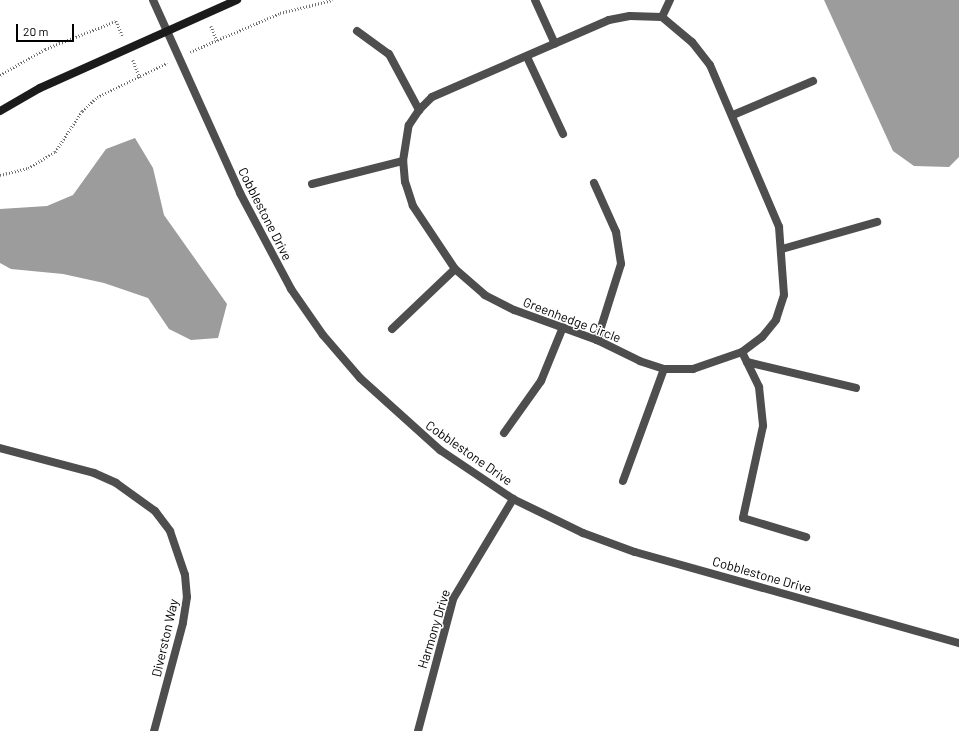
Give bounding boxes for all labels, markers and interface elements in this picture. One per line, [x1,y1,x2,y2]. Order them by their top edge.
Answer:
scale bar [18,16,76,42]
text: 20 m [23,24,49,38]
street label: Cobblestone Drive [235,165,295,263]
street label: Greenhedge Circle [521,294,623,346]
street label: Cobblestone Drive [423,417,515,489]
street label: Cobblestone Drive [711,553,813,597]
street label: Harmony Drive [415,587,453,671]
street label: Diverston Way [148,597,182,679]

